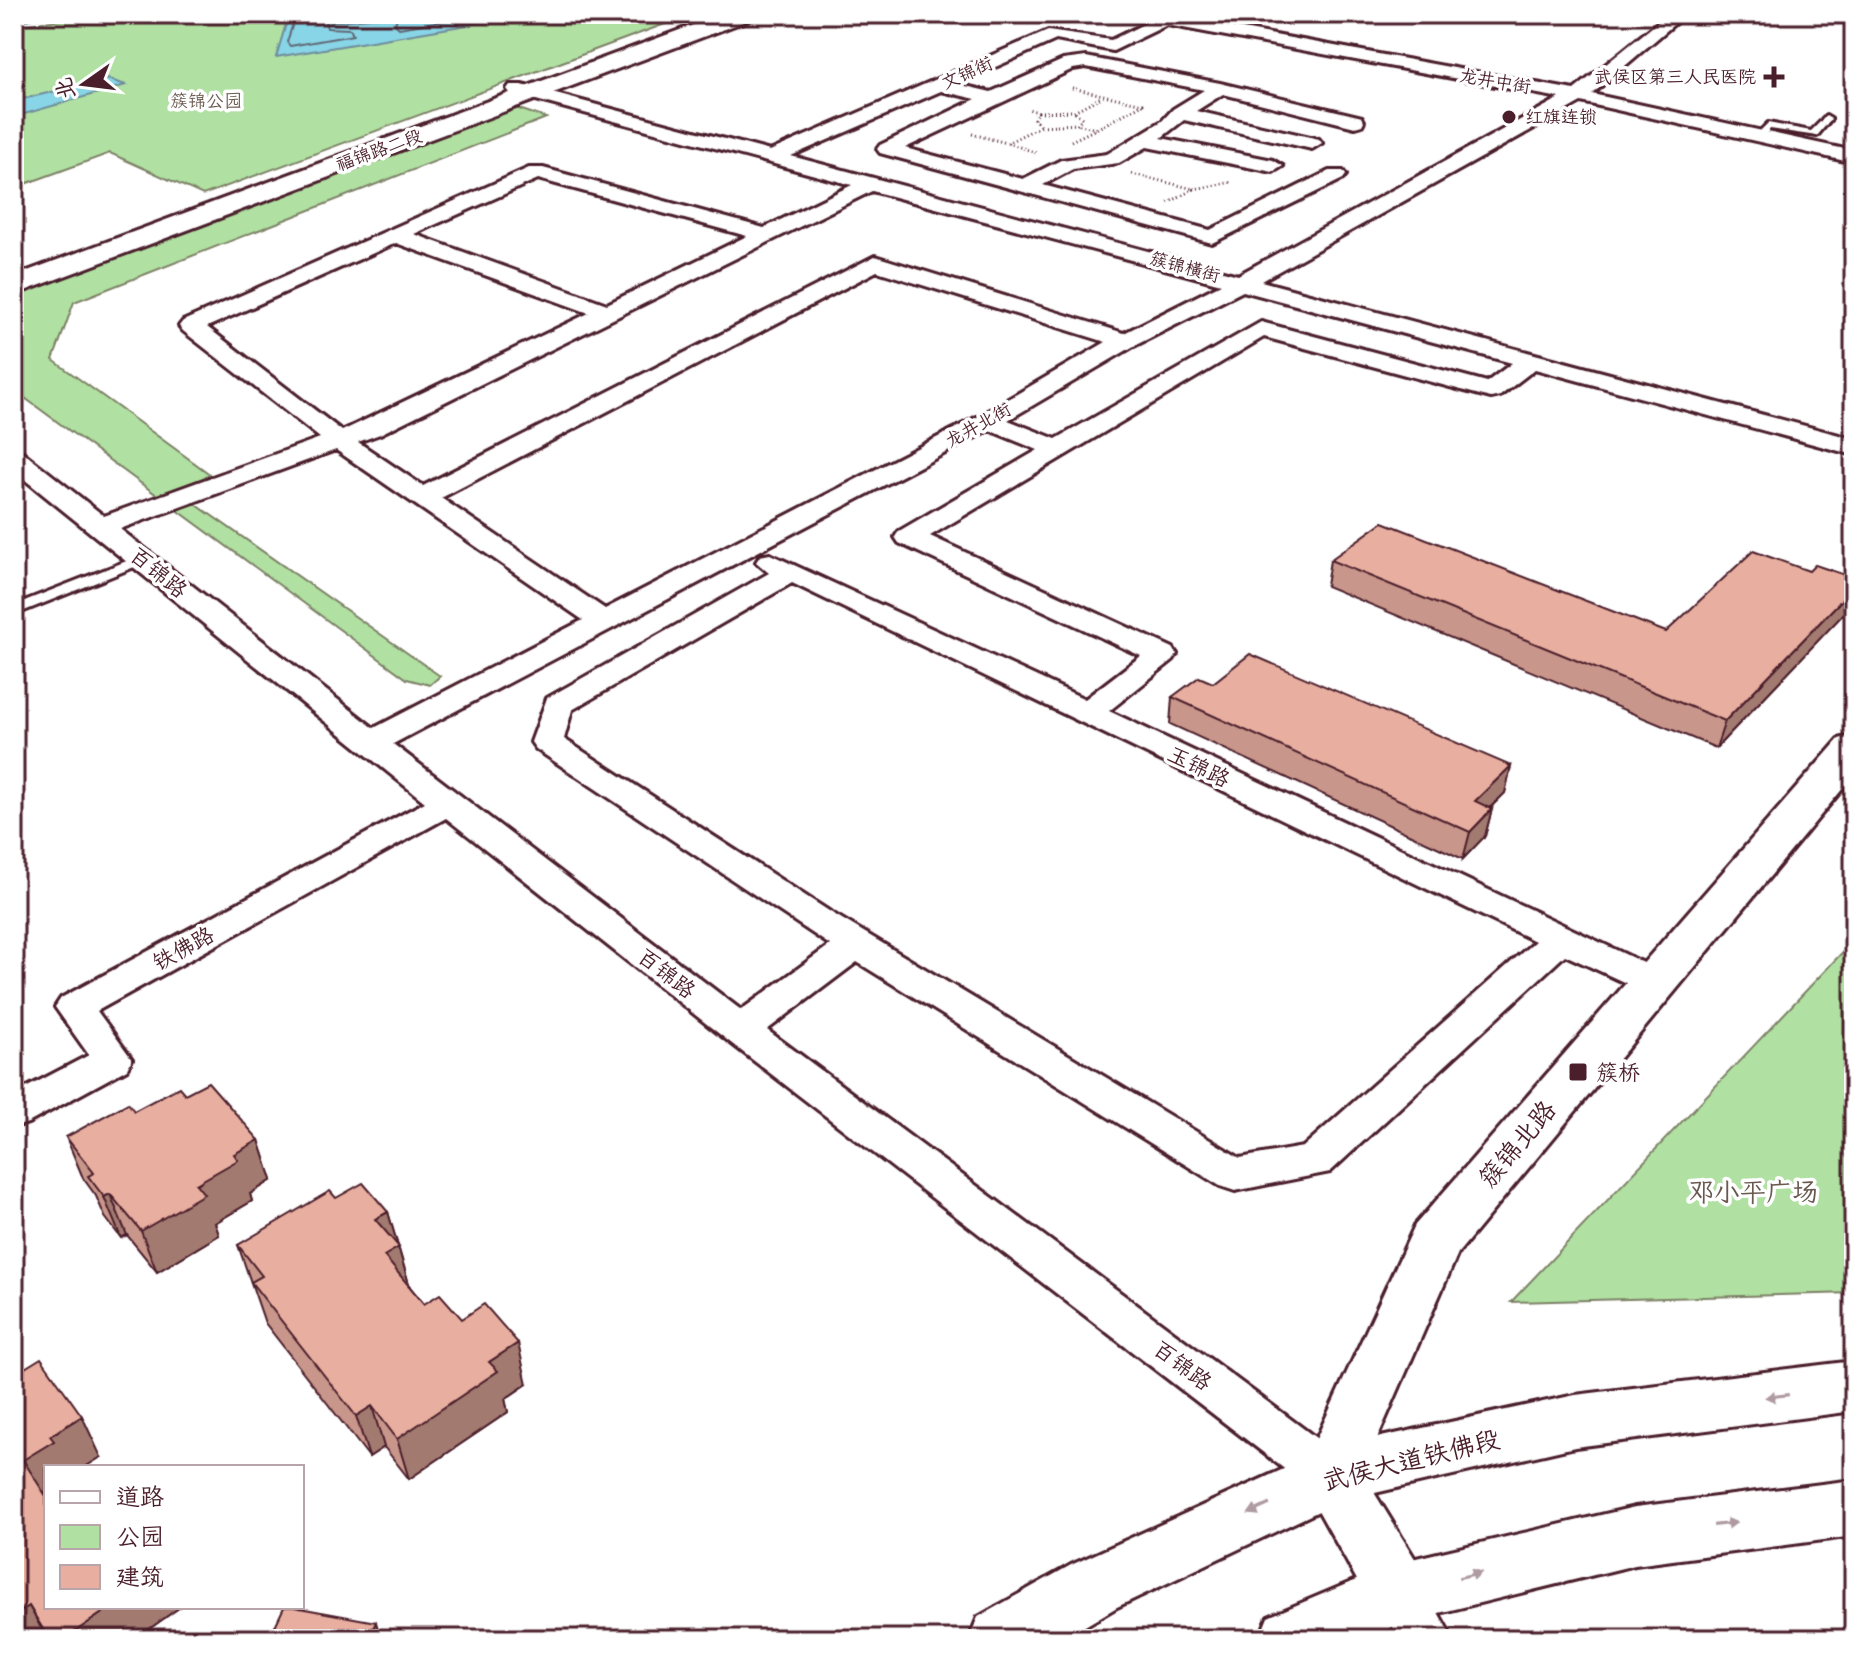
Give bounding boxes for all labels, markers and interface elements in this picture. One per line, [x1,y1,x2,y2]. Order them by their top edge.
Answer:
north arrow [44,44,124,124]
street label: 文锦街 [936,48,997,95]
street label: 龙井中街 [1457,60,1533,99]
place label: 武侯区第三人民医院 [1594,62,1756,89]
marker: 武侯区第三人民医院 [1763,66,1785,88]
text: 北 [44,75,82,104]
park label: 簇锦公园 [170,86,242,113]
place label: 红旗连锁 [1525,102,1597,129]
marker: 红旗连锁 [1500,108,1518,126]
street label: 福锦路二段 [332,121,425,177]
street label: 簇锦横街 [1147,243,1224,288]
street label: 龙井北街 [939,394,1015,453]
street label: 百锦路 [124,537,196,604]
street label: 玉锦路 [1163,735,1237,794]
street label: 铁佛路 [145,916,219,977]
street label: 百锦路 [632,938,704,1005]
place label: 簇桥 [1596,1054,1640,1087]
marker: 簇桥 [1567,1061,1589,1083]
street label: 簇锦北路 [1467,1091,1564,1195]
park label: 邓小平广场 [1688,1171,1818,1210]
street label: 百锦路 [1148,1331,1220,1397]
one-way arrow [1764,1389,1789,1402]
street label: 武侯大道铁佛段 [1318,1418,1504,1499]
legend [44,1465,304,1609]
text: 道路 [116,1477,164,1513]
one-way arrow [1248,1502,1271,1516]
text: 公园 [116,1517,164,1553]
one-way arrow [1713,1517,1738,1530]
text: 建筑 [116,1557,164,1593]
one-way arrow [1458,1568,1483,1581]

